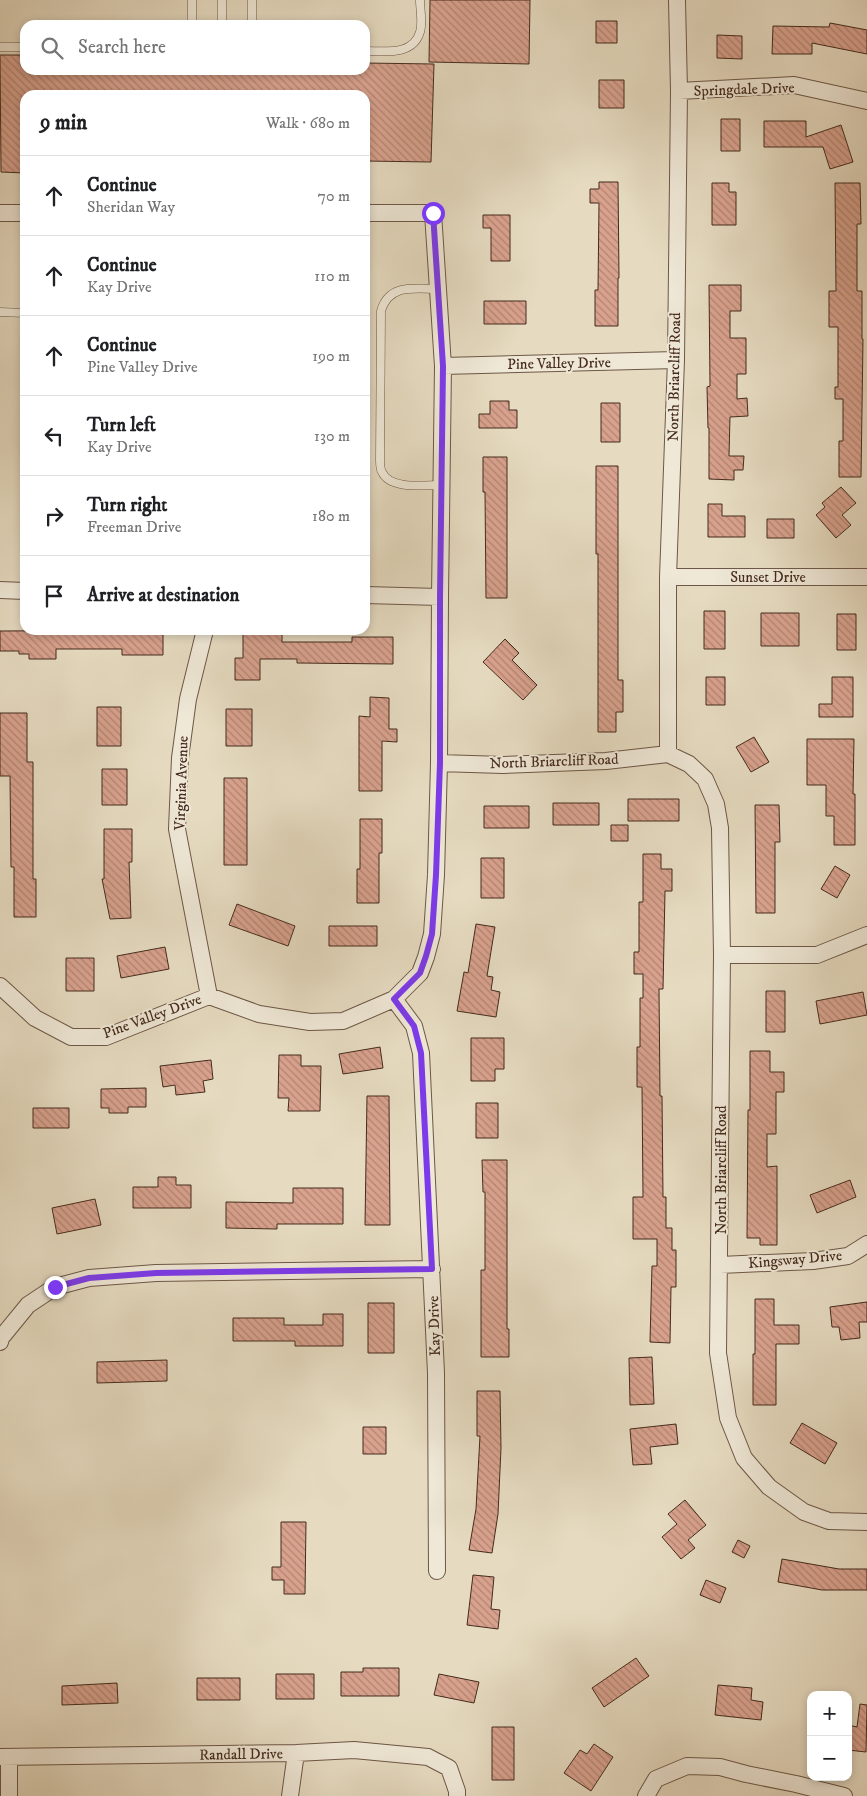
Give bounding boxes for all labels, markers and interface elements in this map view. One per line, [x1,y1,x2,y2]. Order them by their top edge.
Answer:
search box [20,20,370,75]
icon: search [38,34,66,62]
text: Search here [78,36,166,59]
street label: Springdale Drive [693,78,795,101]
text: 9 min [40,110,87,136]
text: Walk · 680 m [266,113,350,133]
text: Continue [87,174,157,197]
icon: ahead [40,182,68,210]
text: 70 m [318,186,350,206]
text: Sheridan Way [87,197,175,217]
route start [422,202,445,225]
text: Continue [87,254,157,277]
icon: ahead [40,262,68,290]
text: 110 m [314,266,350,286]
text: Kay Drive [87,277,152,297]
street label: North Briarcliff Road [664,312,685,442]
text: Continue [87,334,157,357]
icon: ahead [40,342,68,370]
text: 190 m [312,346,350,366]
street label: Pine Valley Drive [507,353,611,374]
text: Pine Valley Drive [87,357,198,377]
text: Turn left [87,414,156,437]
icon: left [40,422,68,450]
text: 130 m [314,426,350,446]
text: Kay Drive [87,437,152,457]
text: Turn right [87,494,167,517]
icon: right [40,502,68,530]
text: 180 m [312,506,350,526]
text: Freeman Drive [87,517,181,537]
street label: Sunset Drive [730,568,806,587]
icon: arrive [40,582,68,610]
text: Arrive at destination [87,584,239,607]
street label: Virginia Avenue [170,735,193,832]
street label: North Briarcliff Road [489,750,619,773]
street label: Pine Valley Drive [100,990,204,1043]
street label: North Briarcliff Road [712,1105,731,1234]
street label: Kingsway Drive [747,1246,843,1273]
route end [44,1276,67,1299]
street label: Kay Drive [424,1295,445,1357]
map controls [807,1691,852,1781]
button: + [807,1691,852,1736]
button: − [807,1736,852,1781]
street label: Randall Drive [199,1744,283,1765]

